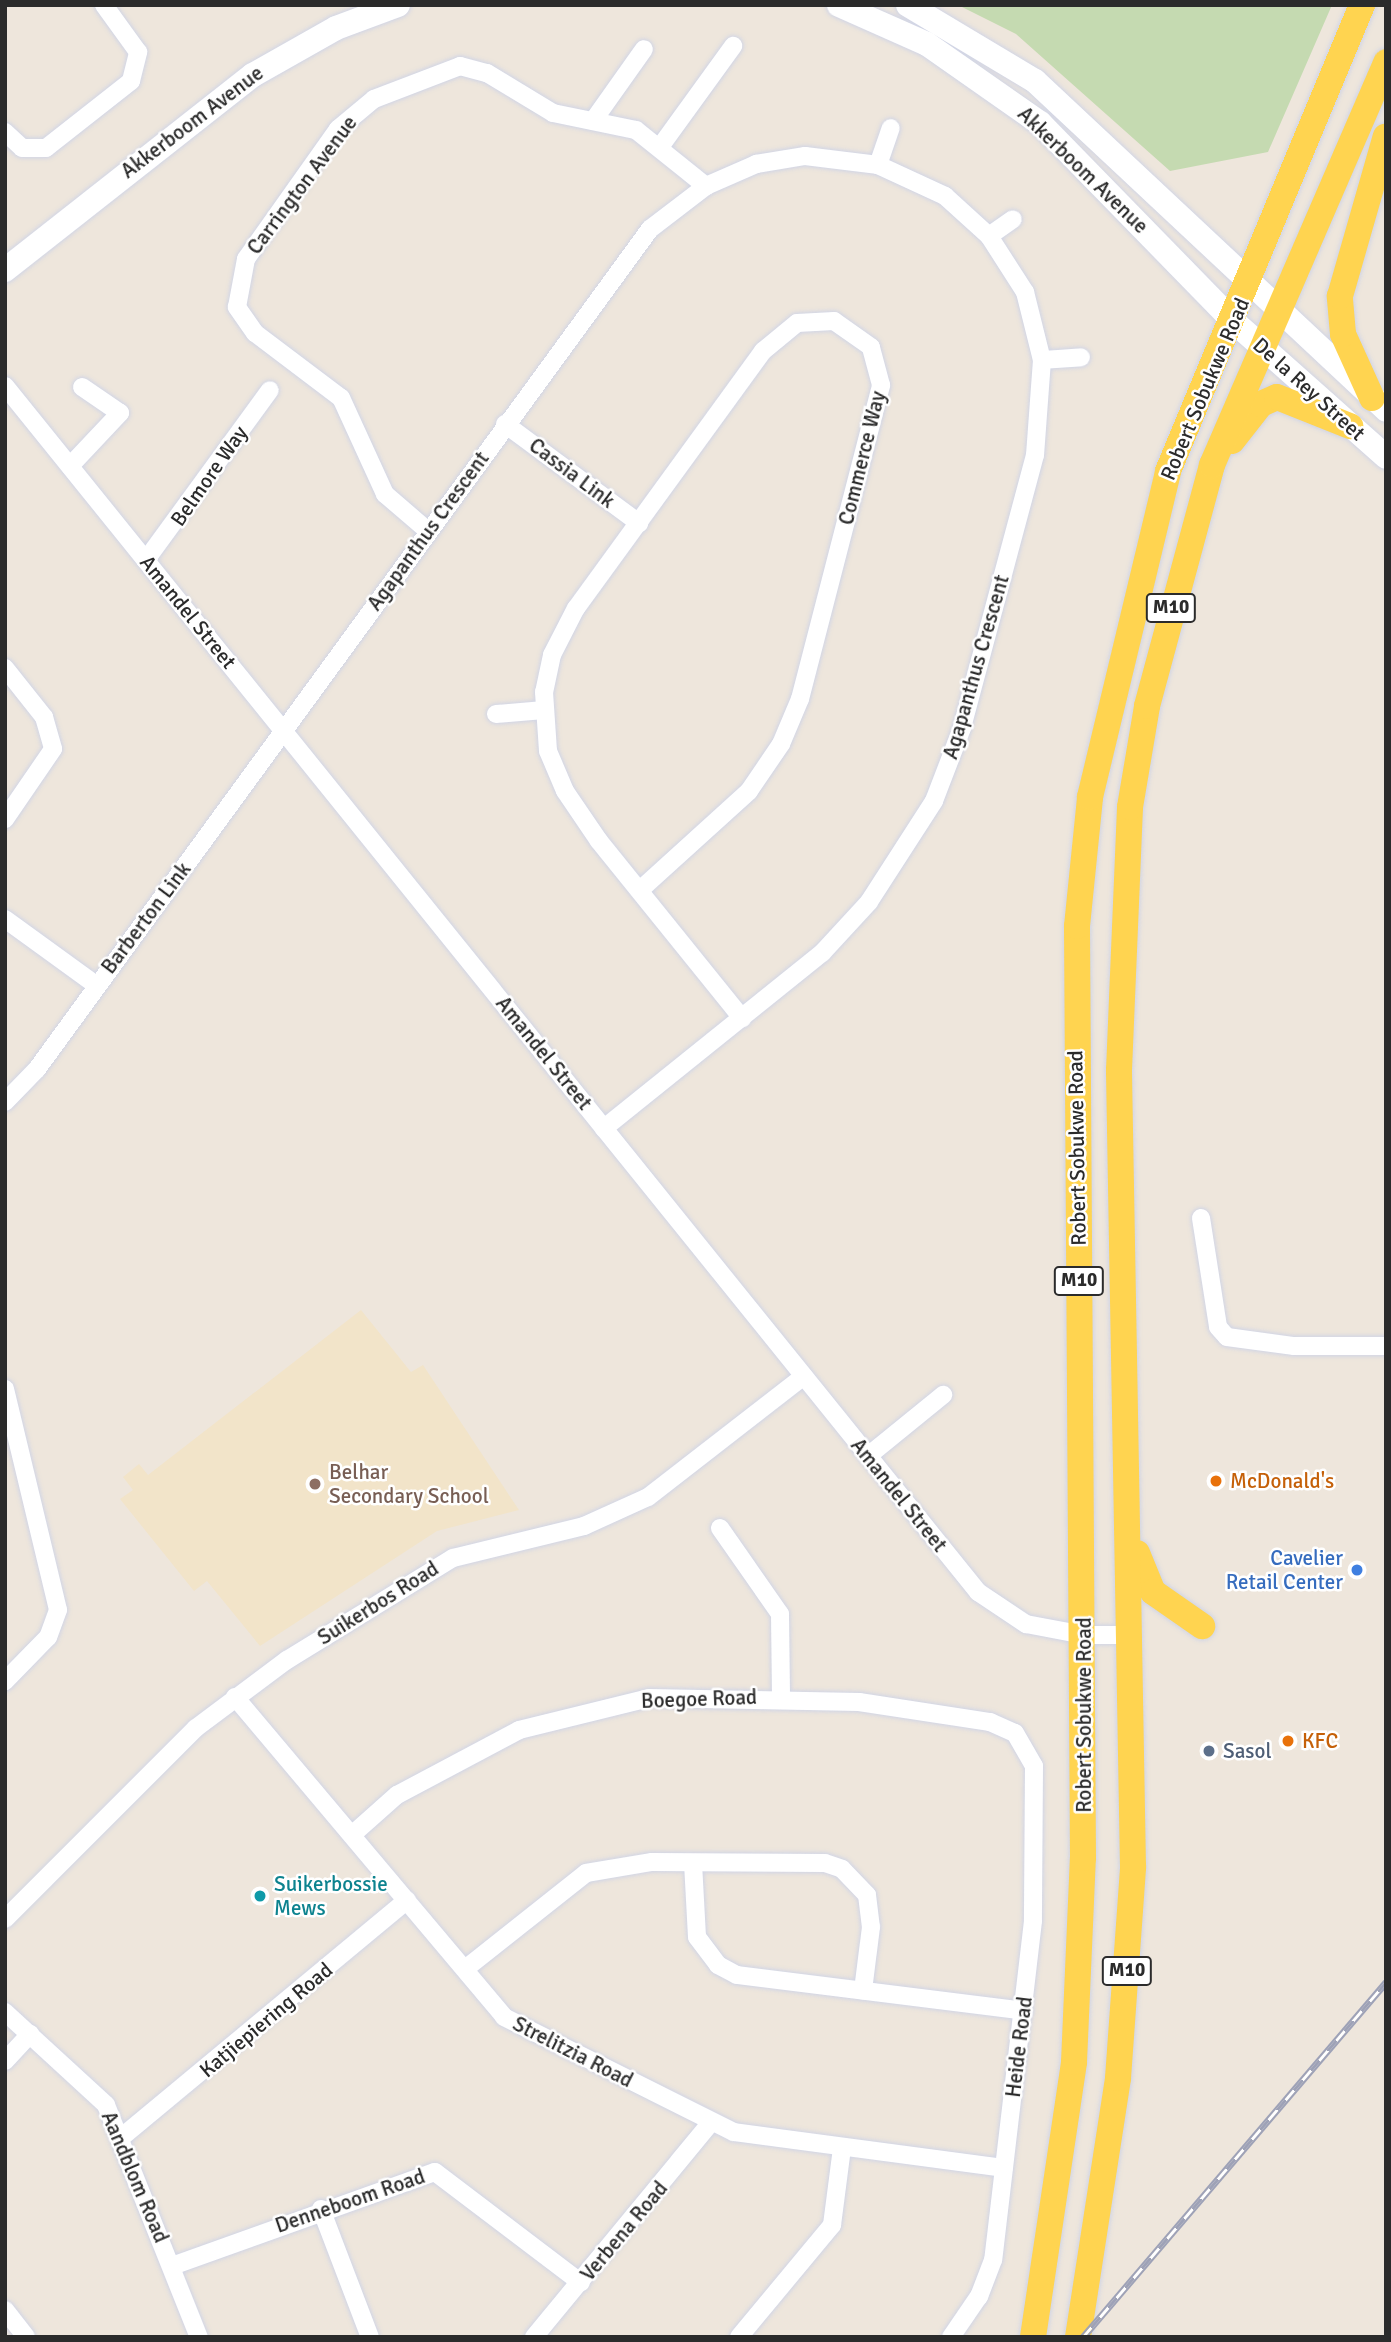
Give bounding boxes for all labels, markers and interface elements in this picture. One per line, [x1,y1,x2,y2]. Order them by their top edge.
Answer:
street label: Akkerboom Avenue [116,60,268,184]
street label: Akkerboom Avenue [1012,101,1154,239]
street label: Carrington Avenue [242,111,362,259]
street label: Robert Sobukwe Road [1155,294,1255,484]
street label: De la Rey Street [1248,332,1370,446]
street label: Commerce Way [833,389,891,527]
street label: Belmore Way [165,421,253,531]
street label: Cassia Link [524,433,620,513]
street label: Agapanthus Crescent [362,447,494,615]
street label: Amandel Street [135,550,241,674]
street label: Agapanthus Crescent [938,572,1014,762]
road number: M10 [1145,593,1197,624]
street label: Barberton Link [96,857,196,979]
street label: Amandel Street [491,991,597,1115]
street label: Robert Sobukwe Road [1063,1050,1091,1246]
road number: M10 [1053,1266,1105,1296]
street label: Amandel Street [846,1433,952,1557]
place label: Belhar Secondary School [329,1459,489,1509]
place label: McDonald's [1230,1468,1334,1494]
marker: McDonald's [1208,1473,1224,1489]
marker: Belhar Secondary School [307,1476,323,1492]
place label: Cavelier Retail Center [1226,1545,1343,1595]
street label: Suikerbos Road [313,1556,443,1650]
marker: Cavelier Retail Center [1349,1562,1365,1578]
street label: Robert Sobukwe Road [1071,1617,1097,1813]
street label: Boegoe Road [640,1684,758,1714]
place label: KFC [1302,1728,1338,1754]
marker: KFC [1280,1733,1296,1749]
place label: Sasol [1223,1738,1272,1764]
marker: Sasol [1201,1743,1217,1759]
place label: Suikerbossie Mews [274,1871,388,1921]
marker: Suikerbossie Mews [252,1888,268,1904]
road number: M10 [1101,1955,1153,1986]
street label: Katjiepiering Road [194,1957,338,2083]
street label: Heide Road [1000,1995,1038,2099]
street label: Strelitzia Road [509,2011,637,2093]
street label: Aandblom Road [96,2107,174,2247]
street label: Denneboom Road [272,2164,428,2238]
street label: Verbena Road [575,2176,673,2286]

